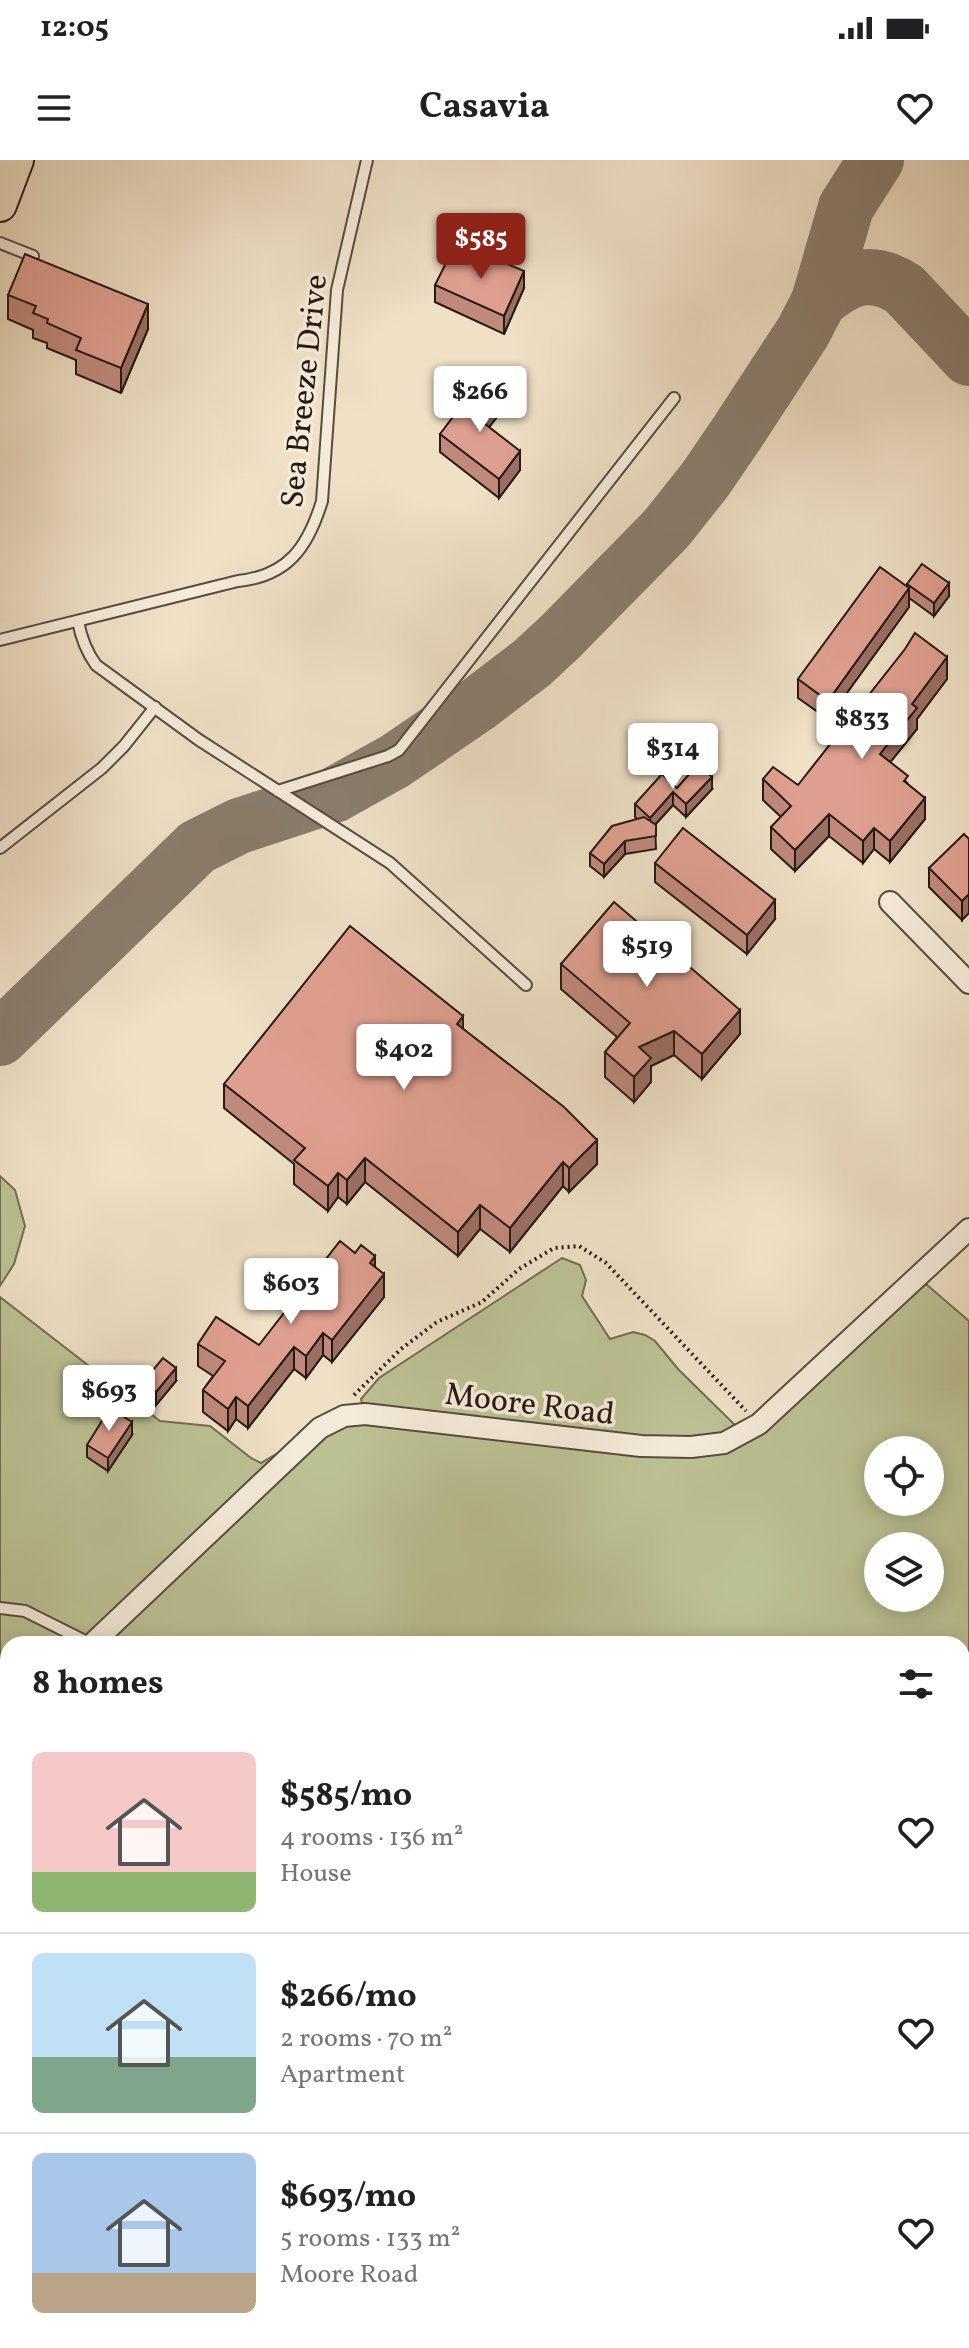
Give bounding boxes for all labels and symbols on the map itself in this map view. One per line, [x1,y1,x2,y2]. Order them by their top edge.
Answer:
pin: $585 [434,213,528,281]
street label: Sea Breeze Drive [272,272,340,510]
pin: $266 [433,366,527,434]
pin: $833 [815,693,909,761]
pin: $314 [626,723,720,791]
pin: $519 [600,921,694,989]
pin: $402 [357,1024,451,1092]
pin: $603 [244,1258,338,1326]
pin: $693 [62,1365,156,1433]
street label: Moore Road [442,1374,617,1438]

